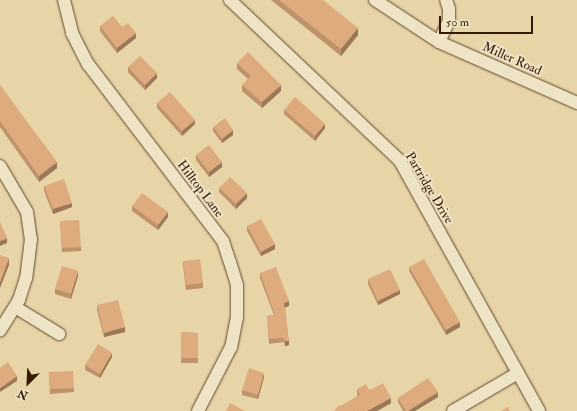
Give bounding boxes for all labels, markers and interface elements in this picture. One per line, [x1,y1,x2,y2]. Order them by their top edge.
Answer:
scale bar [441,8,535,34]
text: 50 m [446,15,469,30]
street label: Miller Road [480,39,544,79]
street label: Partridge Drive [402,149,456,227]
street label: Hilltop Lane [174,157,226,221]
north arrow [8,363,48,403]
text: N [16,386,30,402]

